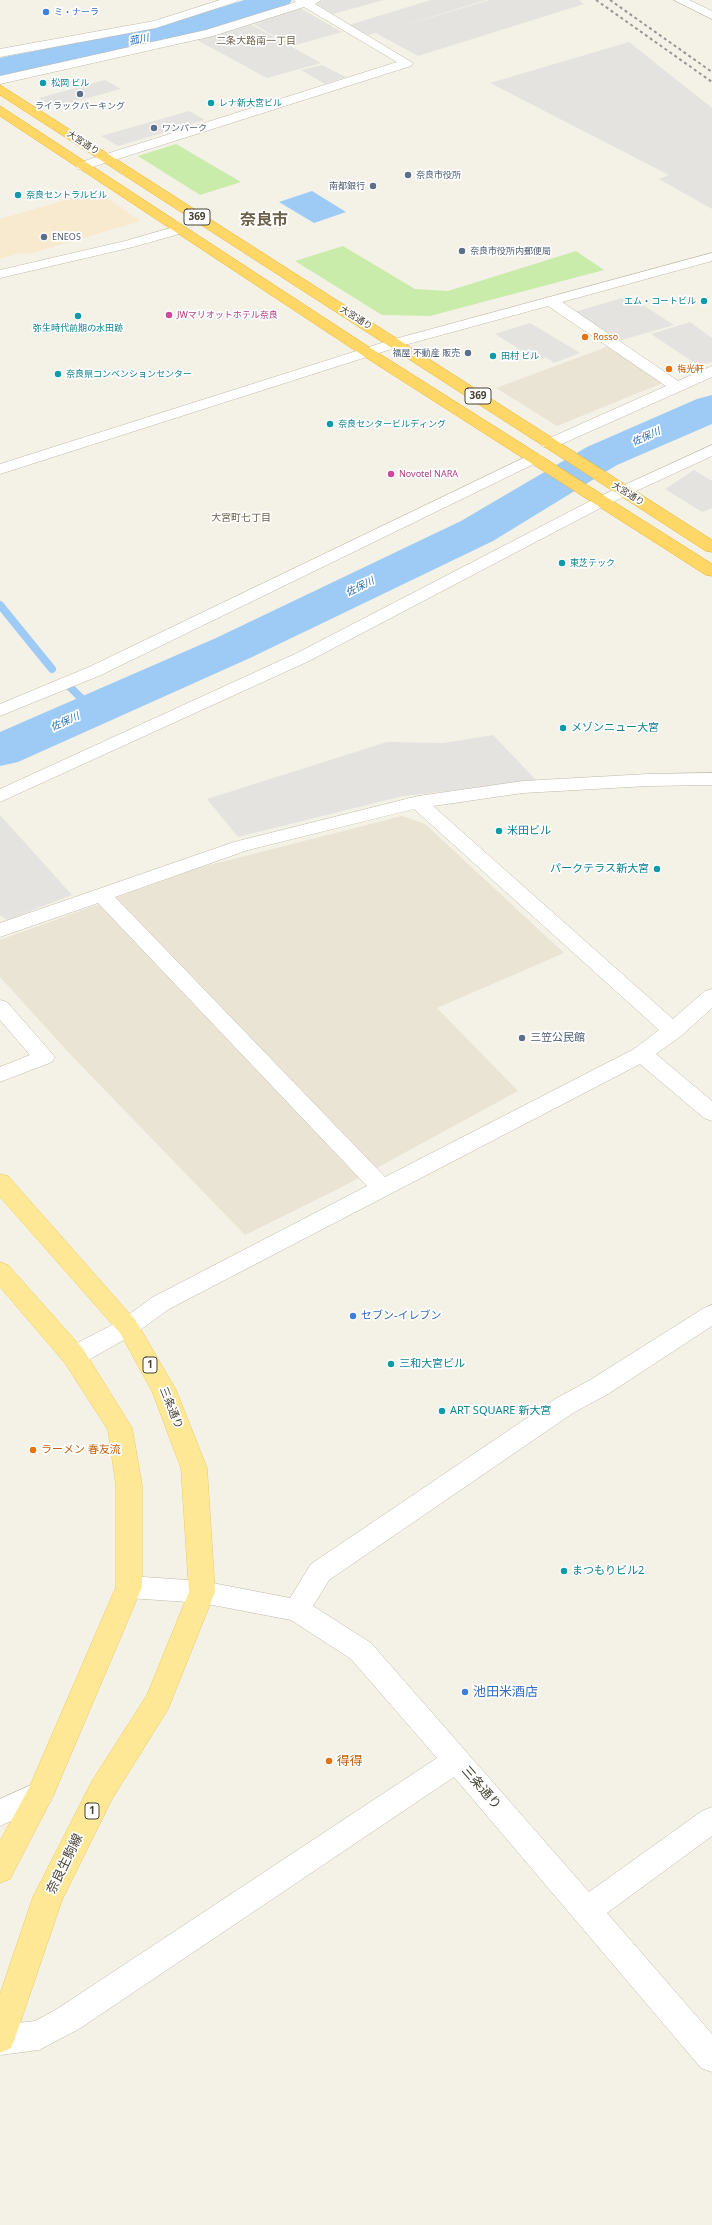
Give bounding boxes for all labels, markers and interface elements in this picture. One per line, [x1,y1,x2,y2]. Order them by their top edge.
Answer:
marker: ミ・ナーラ [41,7,51,17]
place label: ミ・ナーラ [54,7,99,17]
water label: 菰川 [128,32,150,48]
district label: 二条大路南一丁目 [216,35,296,47]
marker: 松岡 ビル [38,78,48,88]
place label: 松岡 ビル [51,78,89,88]
marker: ライラックパーキング [75,89,85,99]
marker: レナ新大宮ビル [206,98,216,108]
place label: レナ新大宮ビル [219,98,282,108]
place label: ライラックパーキング [35,101,125,111]
marker: ワンパーク [149,123,159,133]
place label: ワンパーク [162,123,207,133]
street label: 大宮通り [65,129,101,157]
marker: 奈良市役所 [403,170,413,180]
place label: 奈良市役所 [416,170,461,180]
place label: 南都銀行 [329,181,365,191]
marker: 南都銀行 [368,181,378,191]
marker: 奈良セントラルビル [13,190,23,200]
place label: 奈良セントラルビル [26,190,107,200]
road number: 369 [184,209,210,225]
district label: 奈良市 [240,210,288,230]
marker: ENEOS [39,232,49,242]
place label: ENEOS [52,232,81,242]
marker: 奈良市役所内郵便局 [457,246,467,256]
place label: 奈良市役所内郵便局 [470,246,551,256]
place label: エム・コートビル [624,296,696,306]
marker: エム・コートビル [699,296,709,306]
street label: 大宮通り [338,304,374,332]
marker: JWマリオットホテル奈良 [164,310,174,320]
place label: JWマリオットホテル奈良 [177,310,278,320]
marker: 弥生時代前期の水田跡 [73,311,83,321]
place label: 弥生時代前期の水田跡 [33,323,123,333]
marker: Rosso [580,332,590,342]
place label: Rosso [593,332,618,342]
place label: 福屋 不動産 販売 [392,348,460,358]
marker: 福屋 不動産 販売 [463,348,473,358]
marker: 田村 ビル [488,351,498,361]
place label: 田村 ビル [501,351,539,361]
marker: 梅光軒 [664,364,674,374]
place label: 梅光軒 [677,364,704,374]
marker: 奈良県コンベンションセンター [53,369,63,379]
place label: 奈良県コンベンションセンター [66,369,192,379]
road number: 369 [465,388,491,404]
marker: 奈良センタービルディング [325,419,335,429]
place label: 奈良センタービルディング [338,419,446,429]
water label: 佐保川 [630,425,662,449]
marker: Novotel NARA [386,469,396,479]
place label: Novotel NARA [399,469,458,479]
street label: 大宮通り [610,480,646,508]
district label: 大宮町七丁目 [211,512,271,524]
marker: 東芝テック [557,558,567,568]
place label: 東芝テック [570,558,615,568]
water label: 佐保川 [344,575,376,599]
water label: 佐保川 [49,710,81,734]
place label: メゾンニュー大宮 [571,721,659,735]
marker: メゾンニュー大宮 [558,723,568,733]
place label: 米田ビル [507,824,551,838]
marker: 米田ビル [494,826,504,836]
place label: パークテラス新大宮 [550,862,649,876]
marker: パークテラス新大宮 [652,864,662,874]
place label: 三笠公民館 [530,1031,585,1045]
marker: 三笠公民館 [517,1033,527,1043]
place label: セブン-イレブン [361,1309,442,1323]
marker: セブン-イレブン [348,1311,358,1321]
road number: 1 [143,1357,157,1373]
place label: 三和大宮ビル [399,1357,465,1371]
marker: 三和大宮ビル [386,1359,396,1369]
street label: 三条通り [157,1385,185,1431]
place label: ART SQUARE 新大宮 [450,1404,551,1418]
marker: ART SQUARE 新大宮 [437,1406,447,1416]
place label: ラーメン 春友流 [41,1443,121,1457]
marker: ラーメン 春友流 [28,1445,38,1455]
place label: まつもりビル2 [572,1564,644,1578]
marker: まつもりビル2 [559,1566,569,1576]
place label: 池田米酒店 [473,1684,538,1700]
marker: 池田米酒店 [460,1687,470,1697]
place label: 得得 [337,1753,363,1769]
marker: 得得 [324,1756,334,1766]
street label: 三条通り [458,1763,504,1813]
road number: 1 [85,1803,99,1819]
street label: 奈良生駒線 [44,1831,86,1897]

